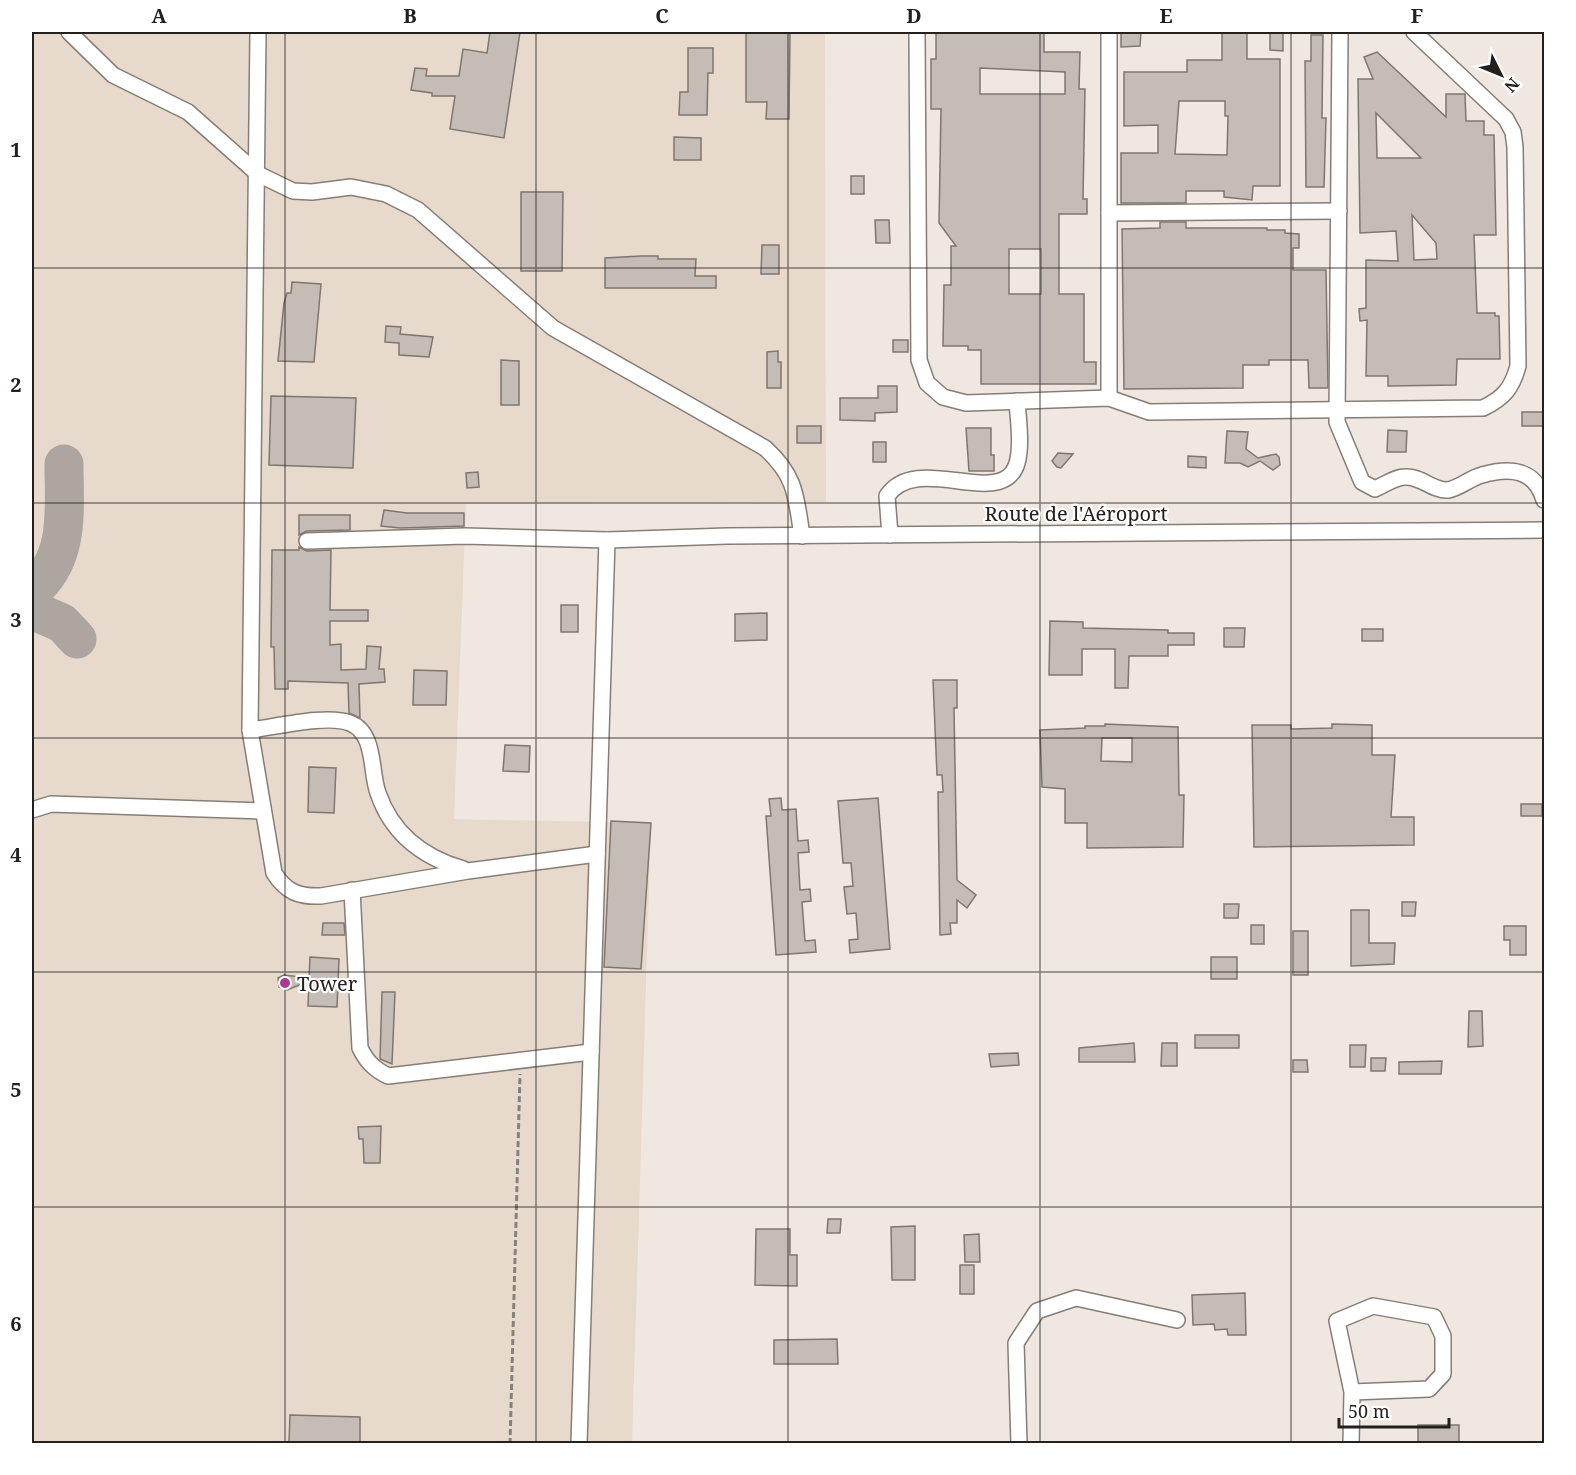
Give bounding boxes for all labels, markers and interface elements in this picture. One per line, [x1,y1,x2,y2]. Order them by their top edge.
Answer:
text: A [151,2,167,29]
text: B [403,2,417,29]
text: C [655,2,669,29]
text: D [906,2,922,29]
text: E [1159,2,1173,29]
text: F [1411,2,1423,29]
north arrow [1471,45,1531,105]
text: N [1499,73,1524,98]
text: 1 [10,136,22,163]
text: 2 [10,371,22,398]
street label: Route de l'Aéroport [984,500,1168,527]
text: 3 [10,606,22,633]
text: 4 [10,841,22,868]
place label: Tower [297,970,358,997]
marker: Tower [278,976,292,990]
text: 5 [10,1076,22,1103]
text: 6 [10,1310,22,1337]
scale bar [1339,1391,1448,1429]
text: 50 m [1348,1399,1390,1423]

